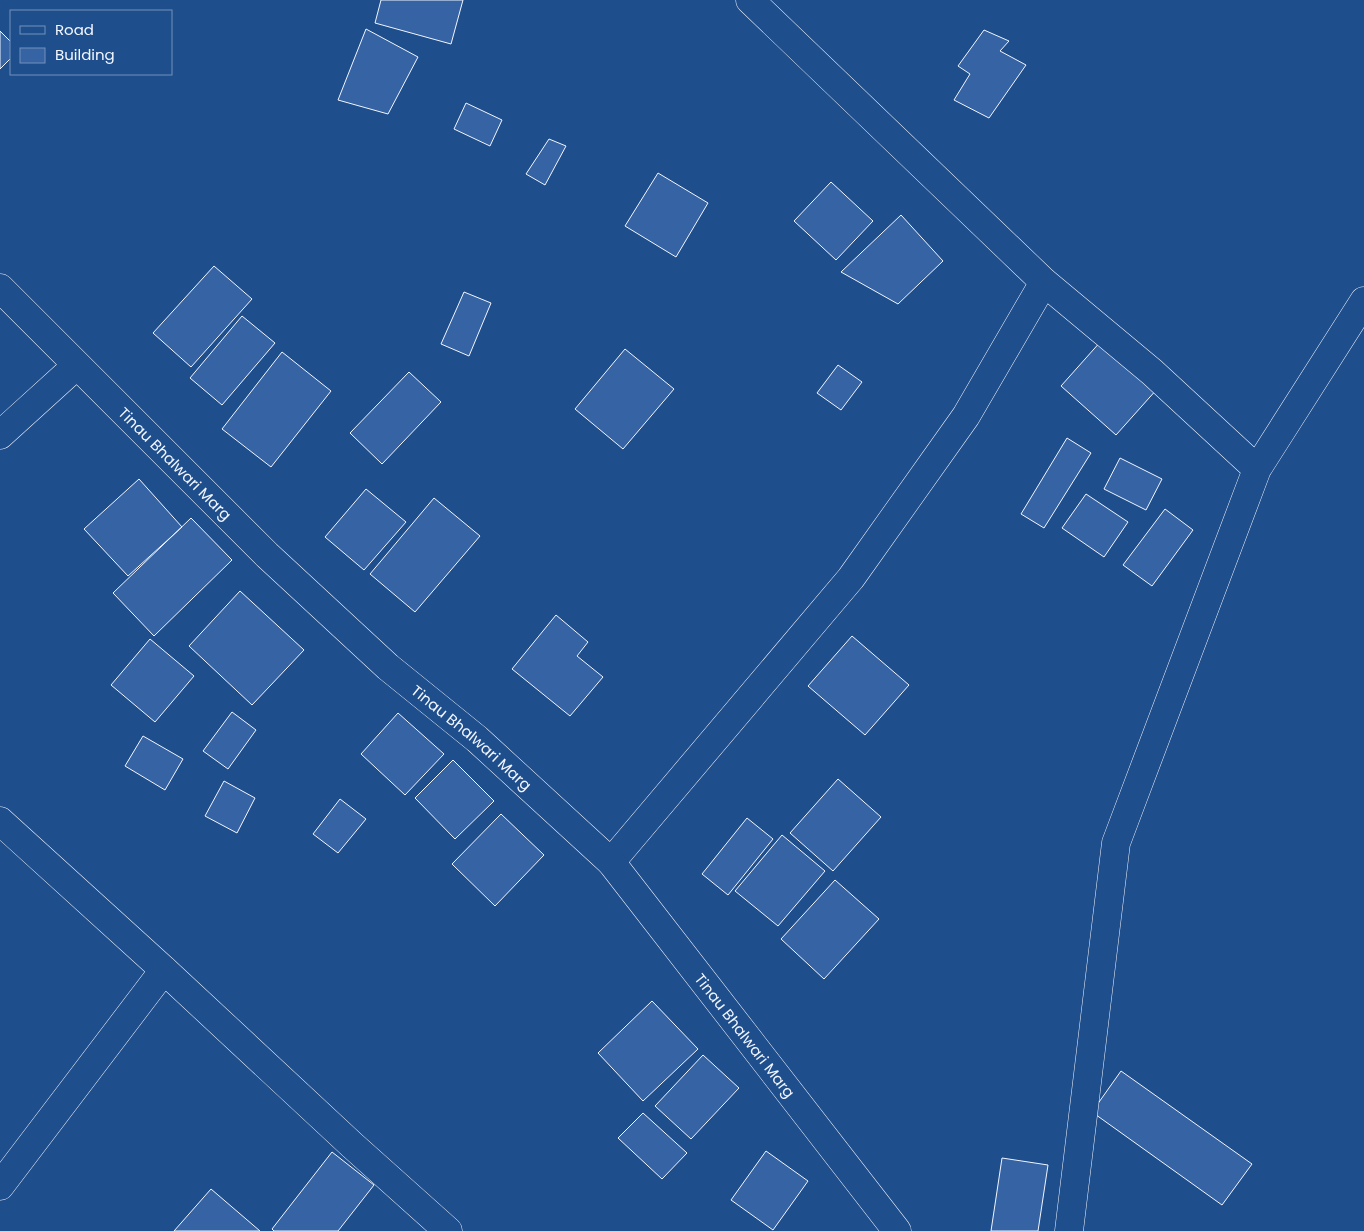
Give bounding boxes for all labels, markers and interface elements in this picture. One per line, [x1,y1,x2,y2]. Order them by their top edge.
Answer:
legend [10,10,172,75]
text: Road [55,19,94,40]
text: Building [55,44,115,65]
street label: Tinau Bhalwari Marg [114,402,237,525]
street label: Tinau Bhalwari Marg [407,680,537,795]
street label: Tinau Bhalwari Marg [690,969,800,1102]

